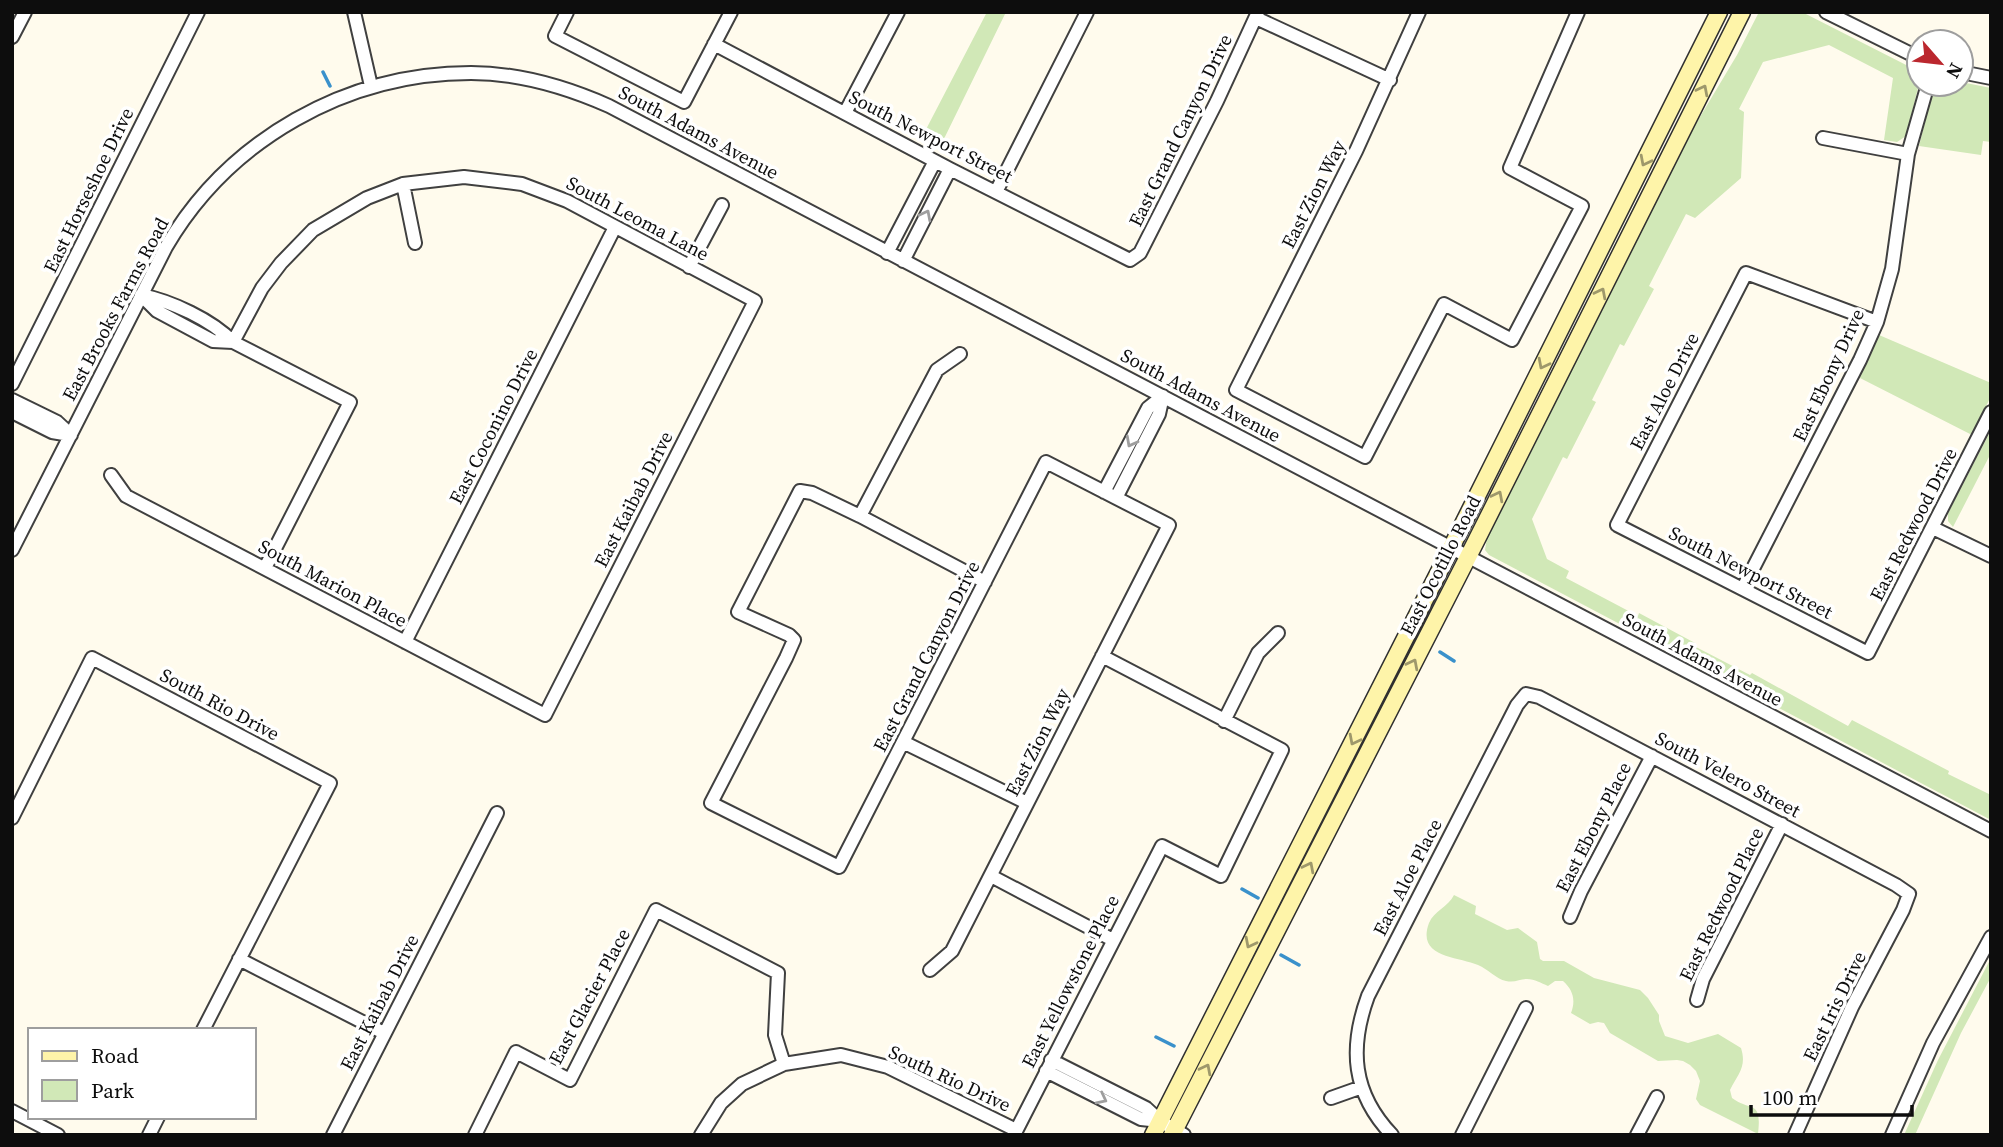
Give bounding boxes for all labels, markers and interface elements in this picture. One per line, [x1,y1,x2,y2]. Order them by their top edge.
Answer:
north arrow [1905,28,1975,98]
street label: East Grand Canyon Drive [1122,29,1238,231]
text: N [1940,59,1970,83]
street label: South Adams Avenue [614,79,784,185]
street label: South Newport Street [845,83,1018,189]
one-way arrow [1695,85,1709,97]
street label: East Horseshoe Drive [37,103,139,277]
street label: East Zion Way [1275,135,1352,253]
one-way arrow [1639,154,1653,166]
street label: South Leoma Lane [562,169,714,267]
one-way arrow [918,210,932,222]
street label: East Brooks Farms Road [56,213,174,405]
one-way arrow [1592,288,1606,300]
street label: East Ebony Drive [1786,304,1870,446]
street label: East Aloe Drive [1623,328,1705,454]
street label: South Adams Avenue [1116,342,1286,448]
street label: East Coconino Drive [442,344,544,508]
one-way arrow [1538,357,1552,370]
street label: East Kaibab Drive [587,426,679,572]
one-way arrow [1125,435,1139,447]
street label: East Redwood Drive [1863,443,1963,605]
street label: East Ocotillo Road [1393,490,1487,640]
one-way arrow [1490,491,1504,503]
street label: South Newport Street [1665,519,1838,625]
street label: South Marion Place [254,533,412,633]
street label: East Grand Canyon Drive [866,556,986,756]
street label: South Adams Avenue [1618,606,1788,712]
one-way arrow [1404,659,1418,671]
street label: South Rio Drive [156,662,284,746]
street label: East Zion Way [999,683,1076,801]
street label: South Velero Street [1651,725,1806,824]
one-way arrow [1348,733,1362,745]
street label: East Ebony Place [1549,757,1637,897]
street label: East Aloe Place [1366,814,1448,940]
street label: East Redwood Place [1673,823,1769,985]
one-way arrow [1301,862,1315,874]
street label: East Yellowstone Place [1015,890,1125,1072]
street label: East Glacier Place [542,923,636,1069]
street label: East Kaibab Drive [333,929,425,1075]
one-way arrow [1245,936,1259,948]
street label: East Iris Drive [1796,947,1872,1065]
legend [28,1028,256,1119]
street label: South Rio Drive [885,1038,1015,1118]
text: Road [91,1041,139,1070]
one-way arrow [1197,1064,1211,1077]
scale bar [1751,1074,1912,1118]
text: Park [91,1076,135,1105]
text: 100 m [1762,1083,1817,1112]
one-way arrow [1095,1090,1107,1104]

